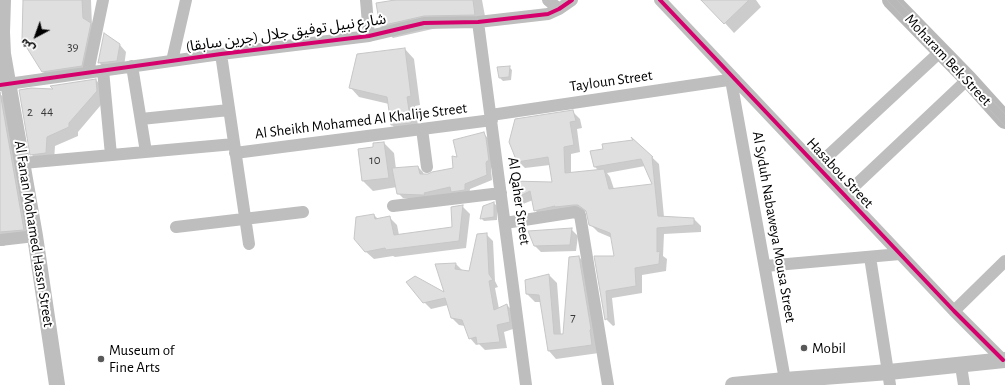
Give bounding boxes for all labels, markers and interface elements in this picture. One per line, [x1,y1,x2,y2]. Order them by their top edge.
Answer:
street label: شارع نبيل توفيق جلال (جرين سابقا) [185,10,387,56]
street label: Moharam Bek Street [901,10,995,110]
north arrow [16,16,56,56]
text: ش [19,36,37,55]
house number: 39 [67,39,79,55]
street label: Tayloun Street [568,66,654,96]
street label: Al Sheikh Mohamed Al Khalije Street [254,99,468,143]
house number: 44 [41,103,53,119]
house number: 2 [27,104,33,120]
street label: Al Syduh Nabaweya Mousa Street [748,130,800,324]
street label: Hasabou Street [803,134,877,212]
street label: Al Fanan Mohamed Hassn Street [10,139,58,329]
house number: 10 [369,152,381,168]
street label: Al Qaher Street [504,156,534,246]
house number: 7 [570,309,576,325]
place label: Mobil [812,339,846,357]
place label: Museum of Fine Arts [109,341,174,376]
marker: Mobil [799,343,809,353]
marker: Museum of Fine Arts [96,354,106,364]

